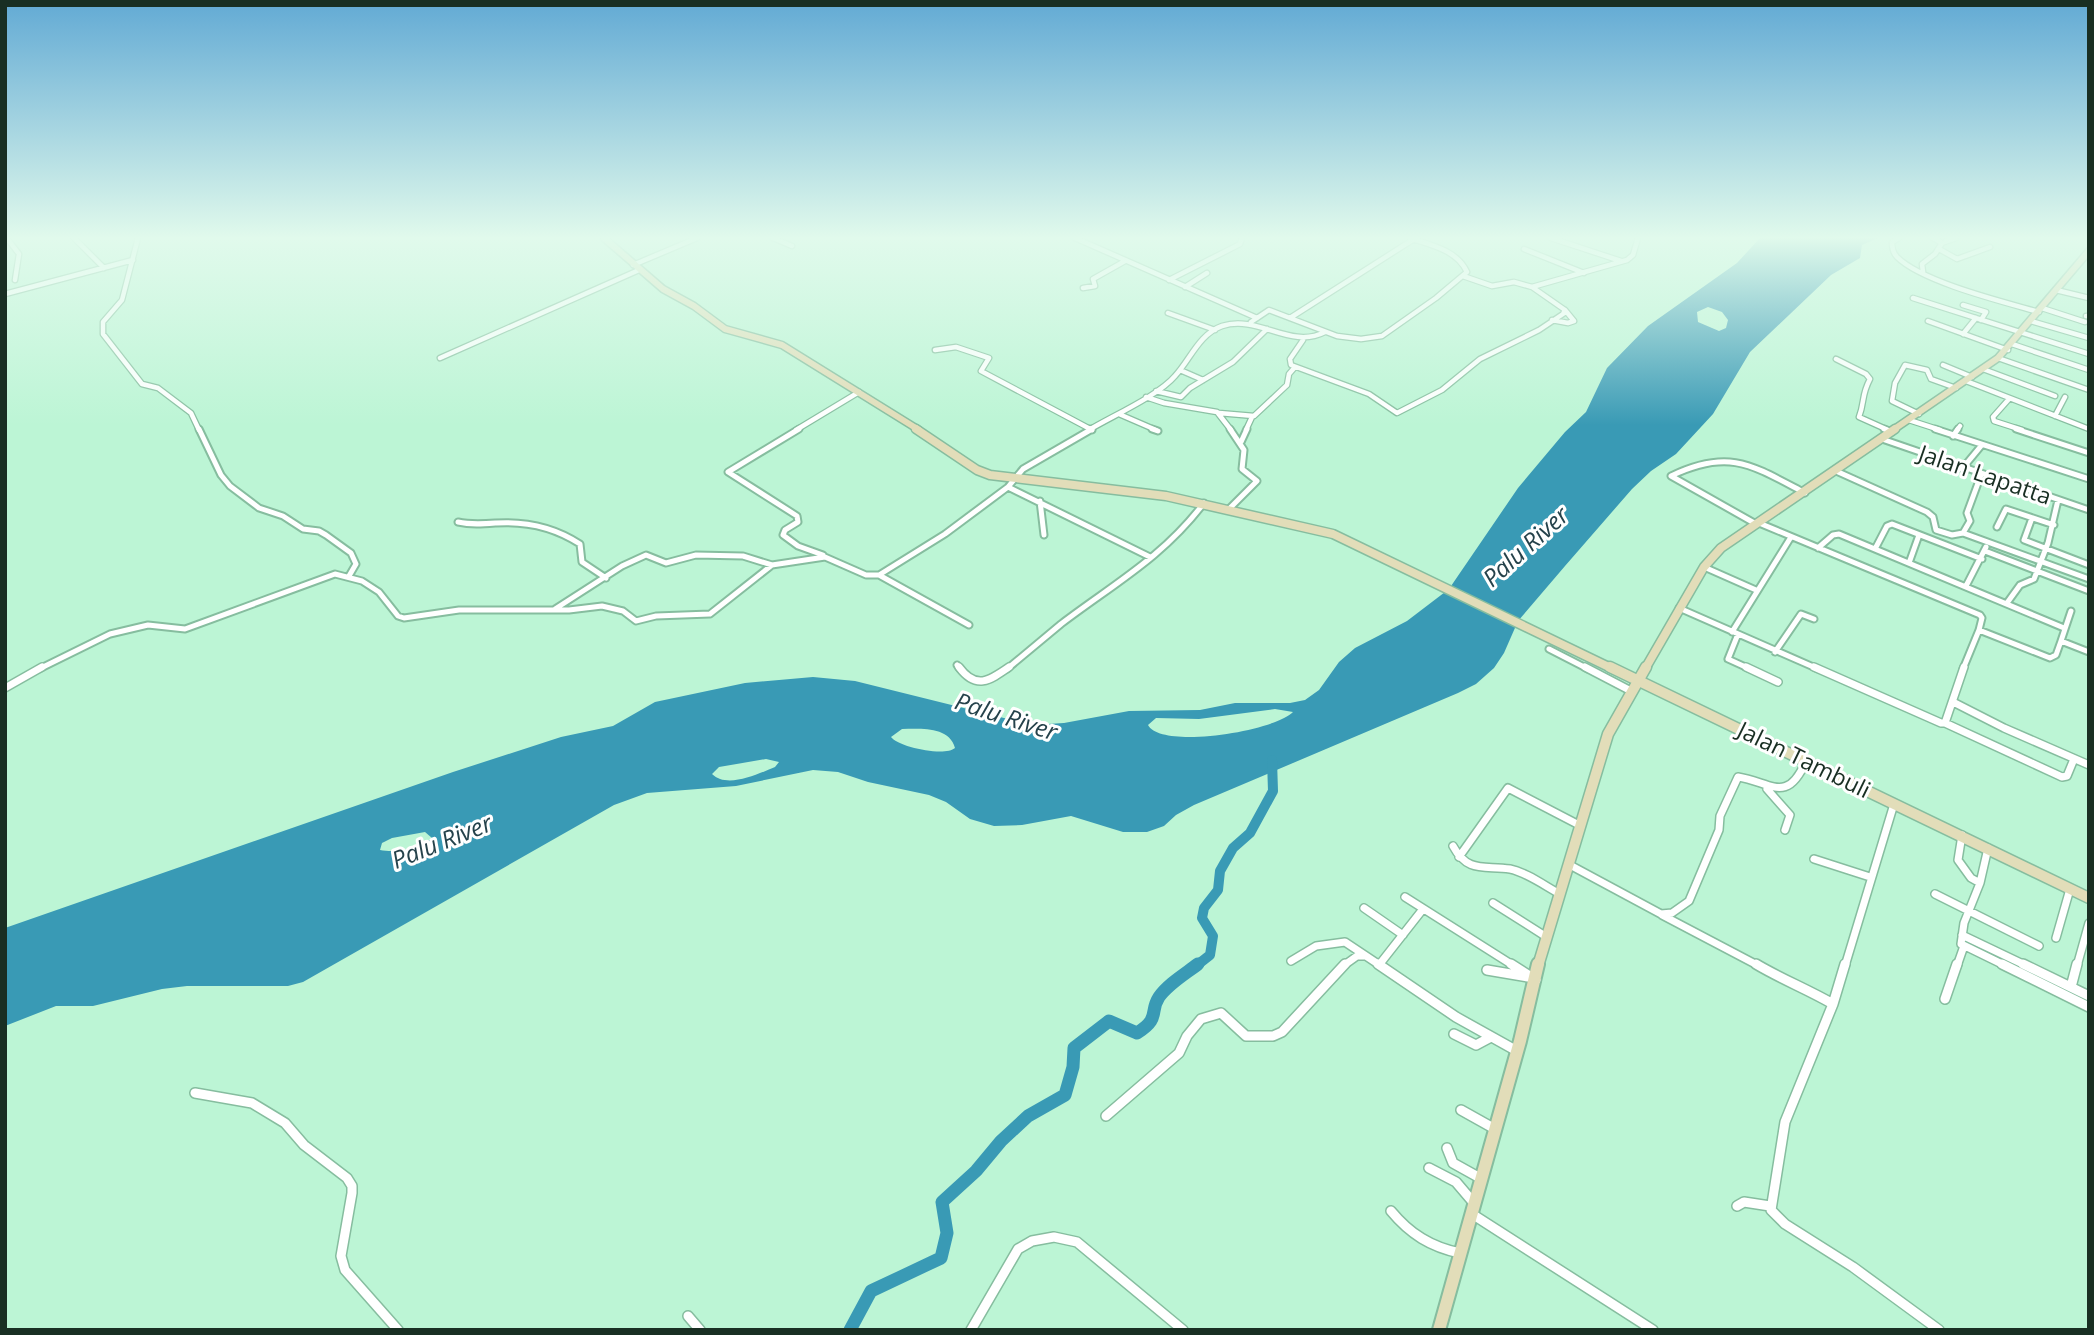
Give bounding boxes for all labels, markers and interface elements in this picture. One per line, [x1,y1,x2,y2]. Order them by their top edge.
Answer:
street label: Jalan Lapatta [1913,436,2056,512]
water label: Palu River [1475,497,1576,593]
water label: Palu River [951,684,1063,748]
street label: Jalan Tambuli [1731,712,1876,805]
water label: Palu River [386,805,498,876]

